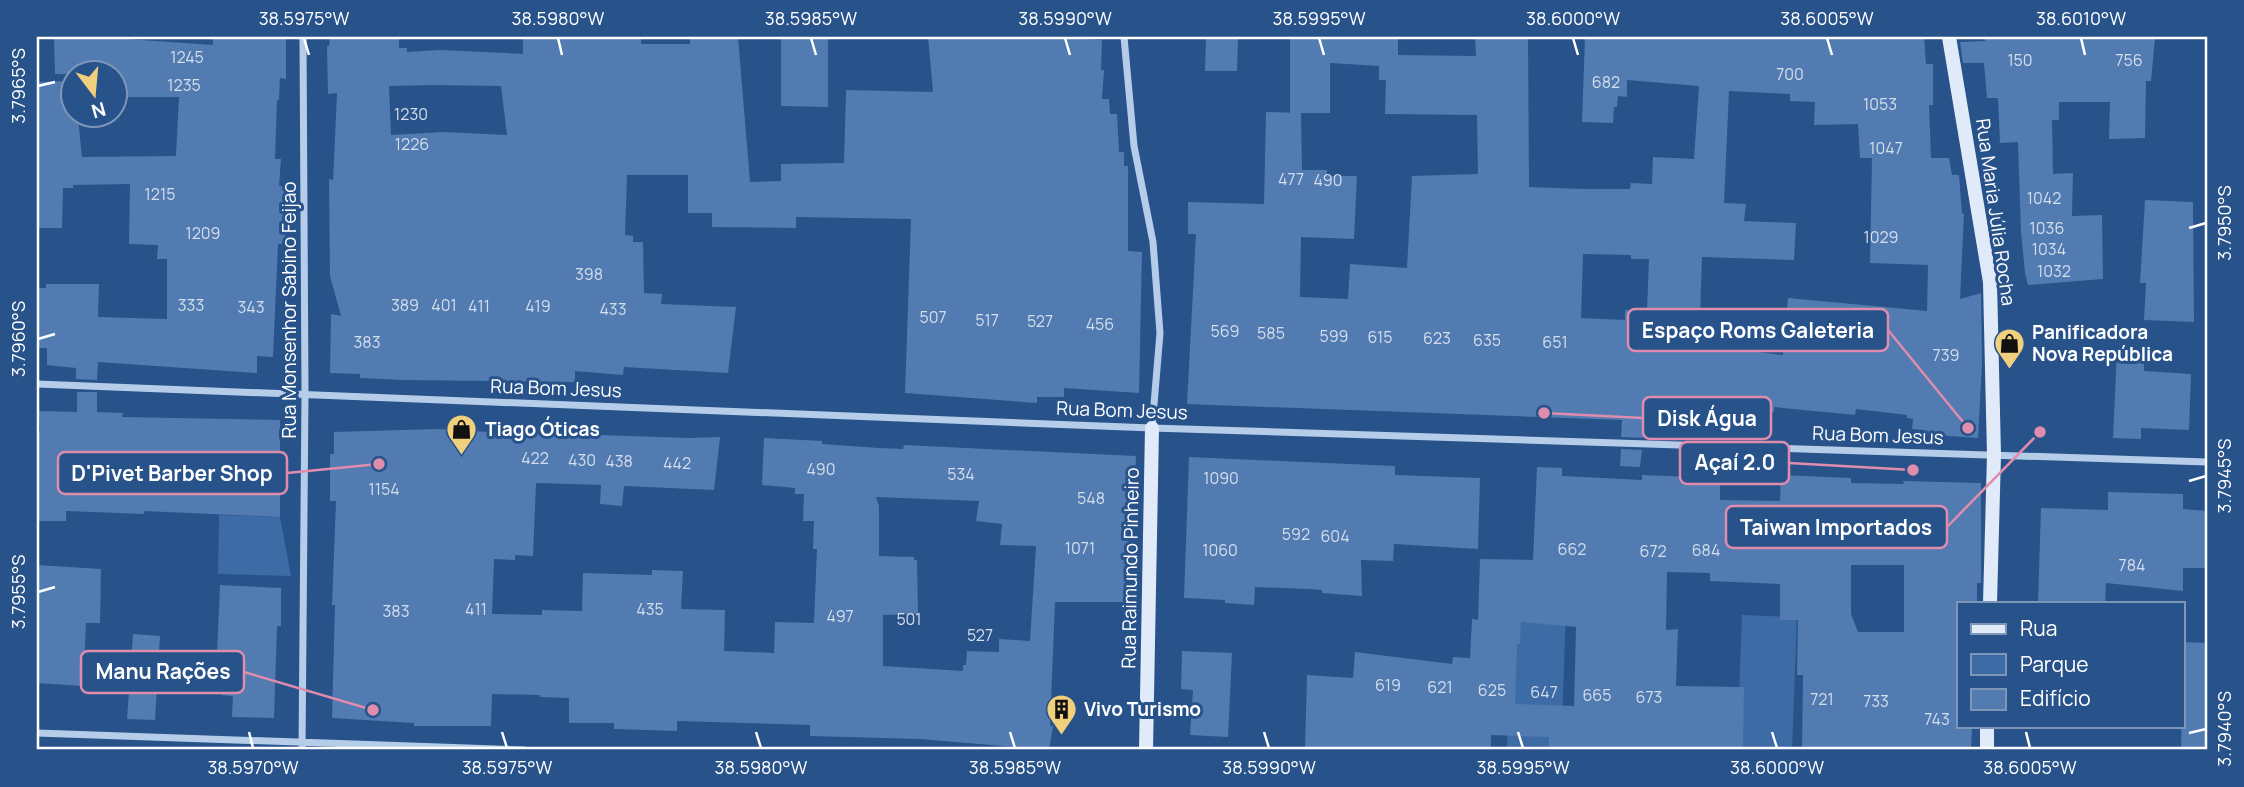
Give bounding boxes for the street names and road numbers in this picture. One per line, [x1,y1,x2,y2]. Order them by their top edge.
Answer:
street label: Rua Maria Júlia Rocha [1970,117,2022,307]
street label: Rua Monsenhor Sabino Feijao [276,182,302,438]
street label: Rua Bom Jesus [490,373,622,403]
street label: Rua Bom Jesus [1056,395,1188,425]
street label: Rua Bom Jesus [1812,420,1944,450]
street label: Rua Raimundo Pinheiro [1115,467,1145,669]

